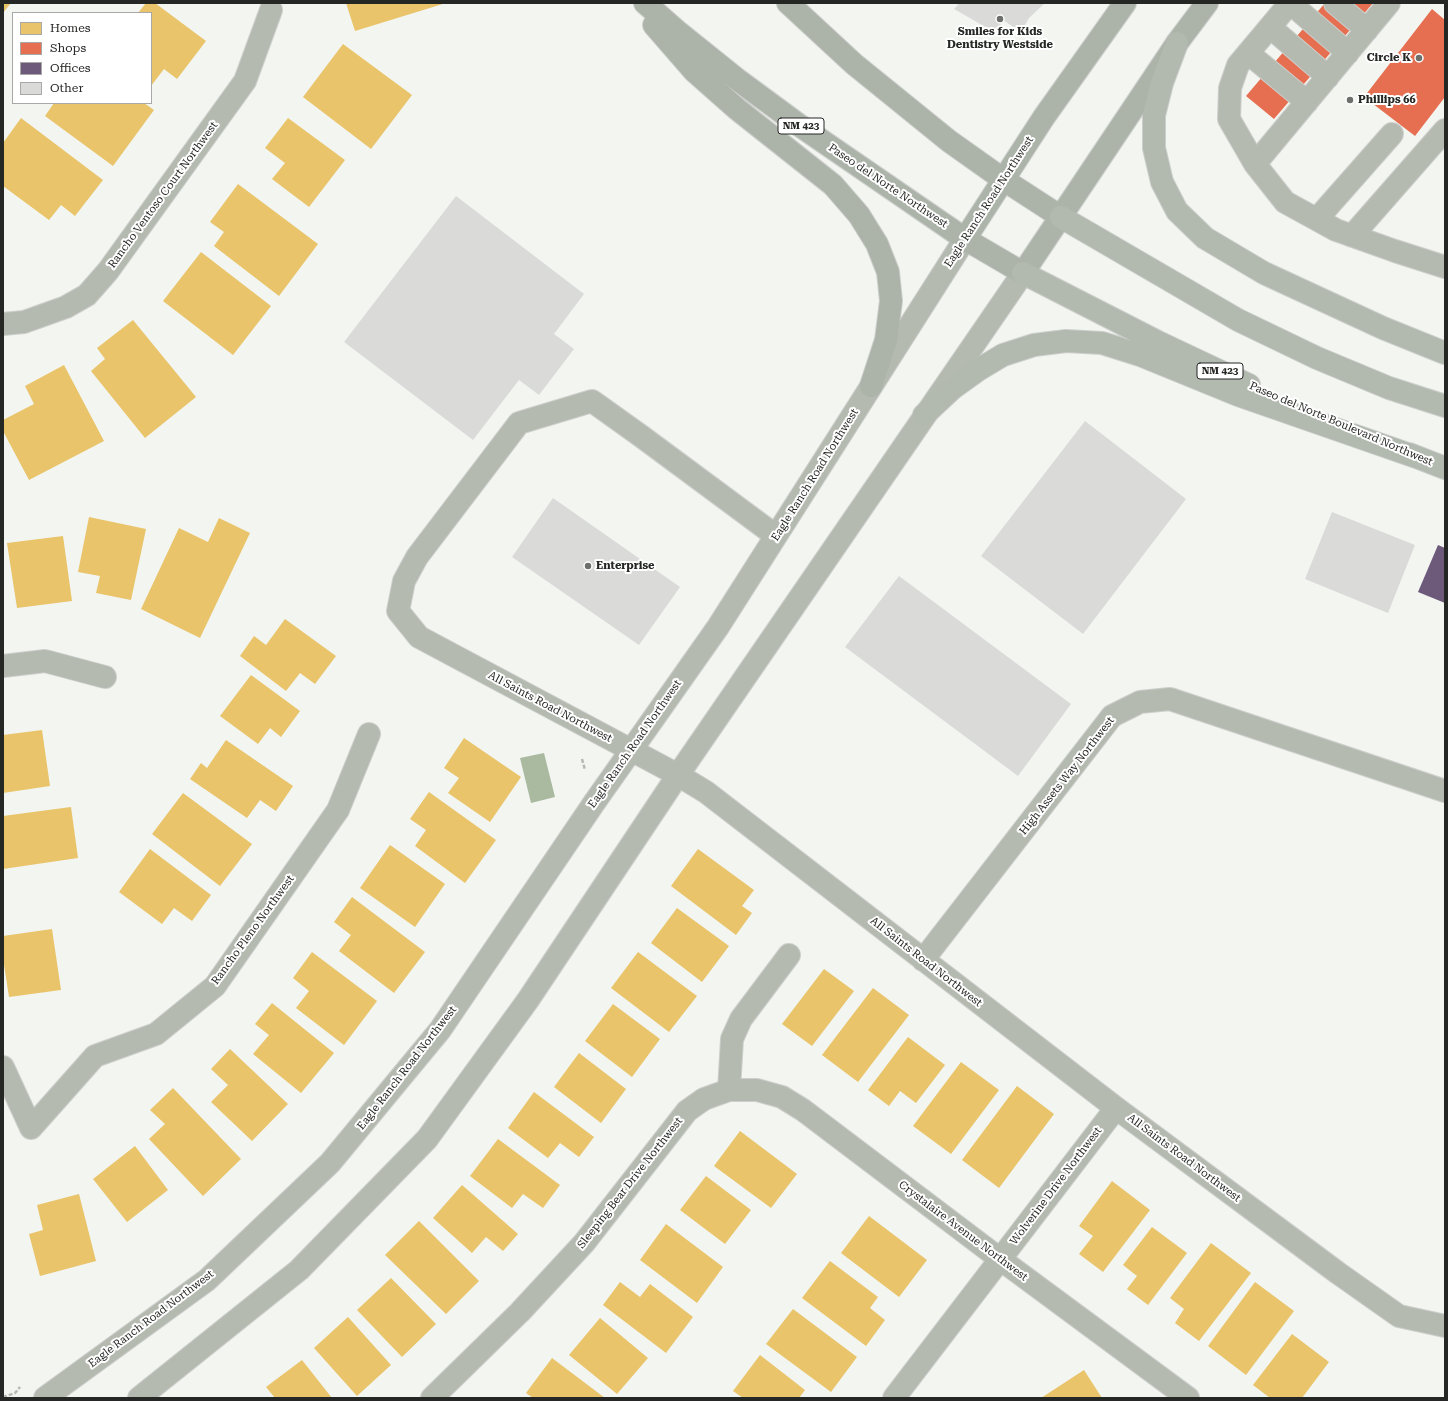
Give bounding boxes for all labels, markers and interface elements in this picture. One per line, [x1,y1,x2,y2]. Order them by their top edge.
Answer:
legend [12,12,152,104]
marker: Smiles for Kids Dentistry Westside [995,14,1005,24]
text: Homes [50,21,90,35]
place label: Smiles for Kids Dentistry Westside [947,25,1053,51]
text: Shops [50,41,86,55]
place label: Circle K [1367,51,1411,65]
marker: Circle K [1414,53,1424,63]
text: Offices [50,61,91,75]
text: Other [50,81,83,95]
place label: Phillips 66 [1358,93,1416,107]
marker: Phillips 66 [1345,95,1355,105]
road number: NM 423 [778,118,824,134]
street label: Rancho Ventoso Court Northwest [105,119,221,271]
street label: Eagle Ranch Road Northwest [942,134,1036,270]
street label: Paseo del Norte Northwest [826,141,950,231]
road number: NM 423 [1197,363,1243,379]
street label: Paseo del Norte Boulevard Northwest [1247,379,1435,469]
street label: Eagle Ranch Road Northwest [769,406,861,544]
place label: Enterprise [596,559,655,573]
marker: Enterprise [583,561,593,571]
street label: All Saints Road Northwest [486,669,614,745]
street label: Eagle Ranch Road Northwest [586,677,684,811]
street label: High Assets Way Northwest [1017,714,1117,838]
street label: Rancho Pleno Northwest [209,873,297,987]
street label: All Saints Road Northwest [867,914,985,1010]
street label: Eagle Ranch Road Northwest [355,1003,459,1133]
street label: All Saints Road Northwest [1125,1111,1243,1205]
street label: Sleeping Bear Drive Northwest [575,1115,685,1251]
street label: Wolverine Drive Northwest [1007,1125,1105,1247]
street label: Crystalaire Avenue Northwest [896,1178,1030,1284]
street label: Eagle Ranch Road Northwest [86,1268,216,1370]

